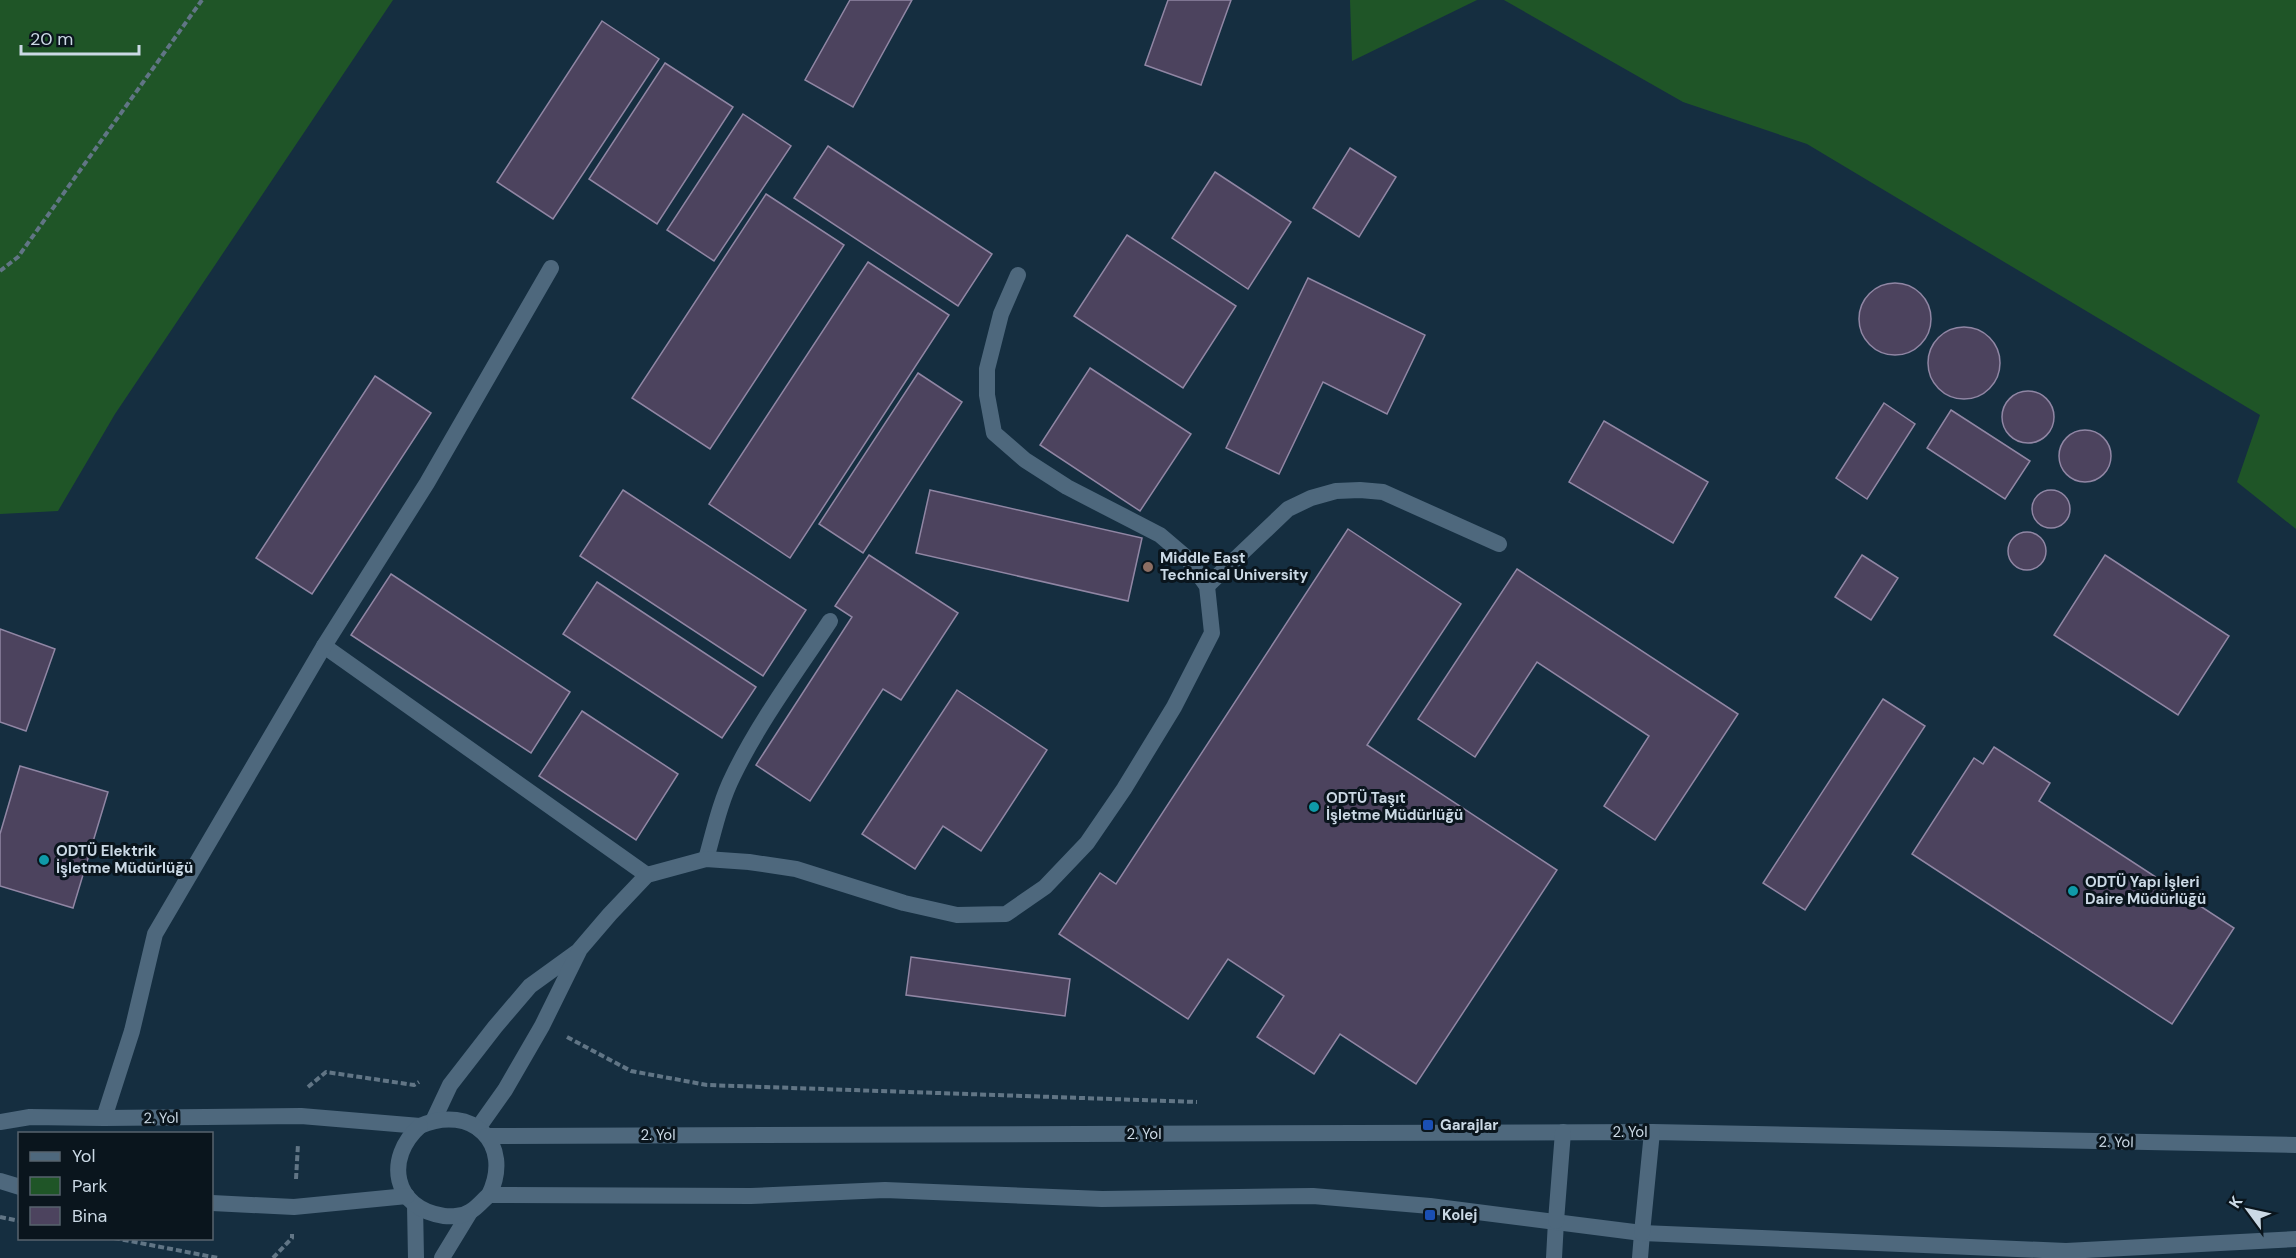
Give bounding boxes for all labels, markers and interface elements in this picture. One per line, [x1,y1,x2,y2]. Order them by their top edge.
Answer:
scale bar [21,18,140,56]
text: 20 m [30,27,73,51]
place label: Middle East Technical University [1160,548,1308,585]
marker: Middle East Technical University [1141,560,1155,574]
place label: ODTÜ Taşıt İşletme Müdürlüğü [1326,788,1463,825]
marker: ODTÜ Taşıt İşletme Müdürlüğü [1307,800,1321,814]
place label: ODTÜ Elektrik İşletme Müdürlüğü [56,841,193,878]
marker: ODTÜ Elektrik İşletme Müdürlüğü [37,853,51,867]
place label: ODTÜ Yapı İşleri Daire Müdürlüğü [2085,872,2206,909]
marker: ODTÜ Yapı İşleri Daire Müdürlüğü [2066,884,2080,898]
street label: 2. Yol [143,1108,179,1128]
place label: Garajlar [1440,1115,1498,1135]
marker: Garajlar [1421,1118,1435,1132]
street label: 2. Yol [1612,1122,1648,1142]
street label: 2. Yol [1126,1124,1162,1144]
street label: 2. Yol [640,1125,676,1145]
legend [18,1132,213,1240]
street label: 2. Yol [2098,1132,2134,1152]
text: Yol [72,1144,96,1168]
text: Park [72,1174,108,1198]
north arrow [2218,1180,2278,1240]
text: K [2224,1192,2248,1212]
text: Bina [72,1204,107,1228]
place label: Kolej [1442,1205,1477,1225]
marker: Kolej [1423,1208,1437,1222]

